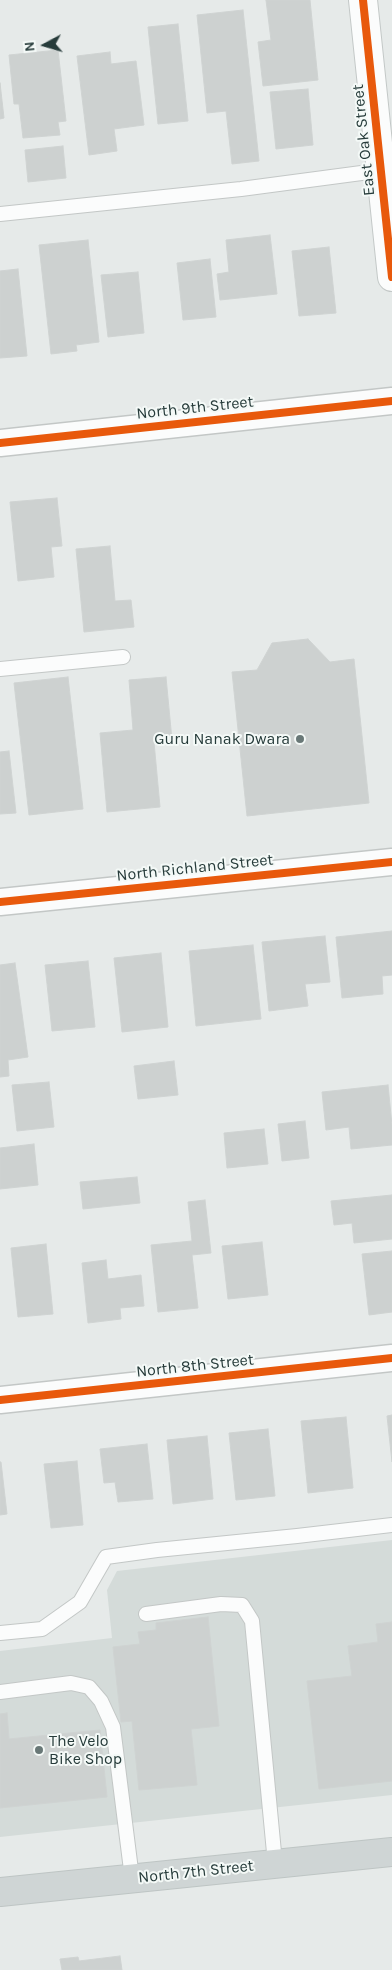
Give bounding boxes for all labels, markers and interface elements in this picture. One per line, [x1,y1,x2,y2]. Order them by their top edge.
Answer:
north arrow [20,20,70,70]
text: N [21,41,39,53]
street label: East Oak Street [349,83,379,197]
street label: North 9th Street [136,392,254,424]
place label: Guru Nanak Dwara [154,729,290,749]
marker: Guru Nanak Dwara [294,733,306,745]
street label: North Richland Street [116,850,274,886]
street label: North 8th Street [135,1350,255,1382]
place label: The Velo Bike Shop [49,1731,122,1769]
marker: The Velo Bike Shop [33,1744,45,1756]
street label: North 7th Street [137,1856,255,1888]

